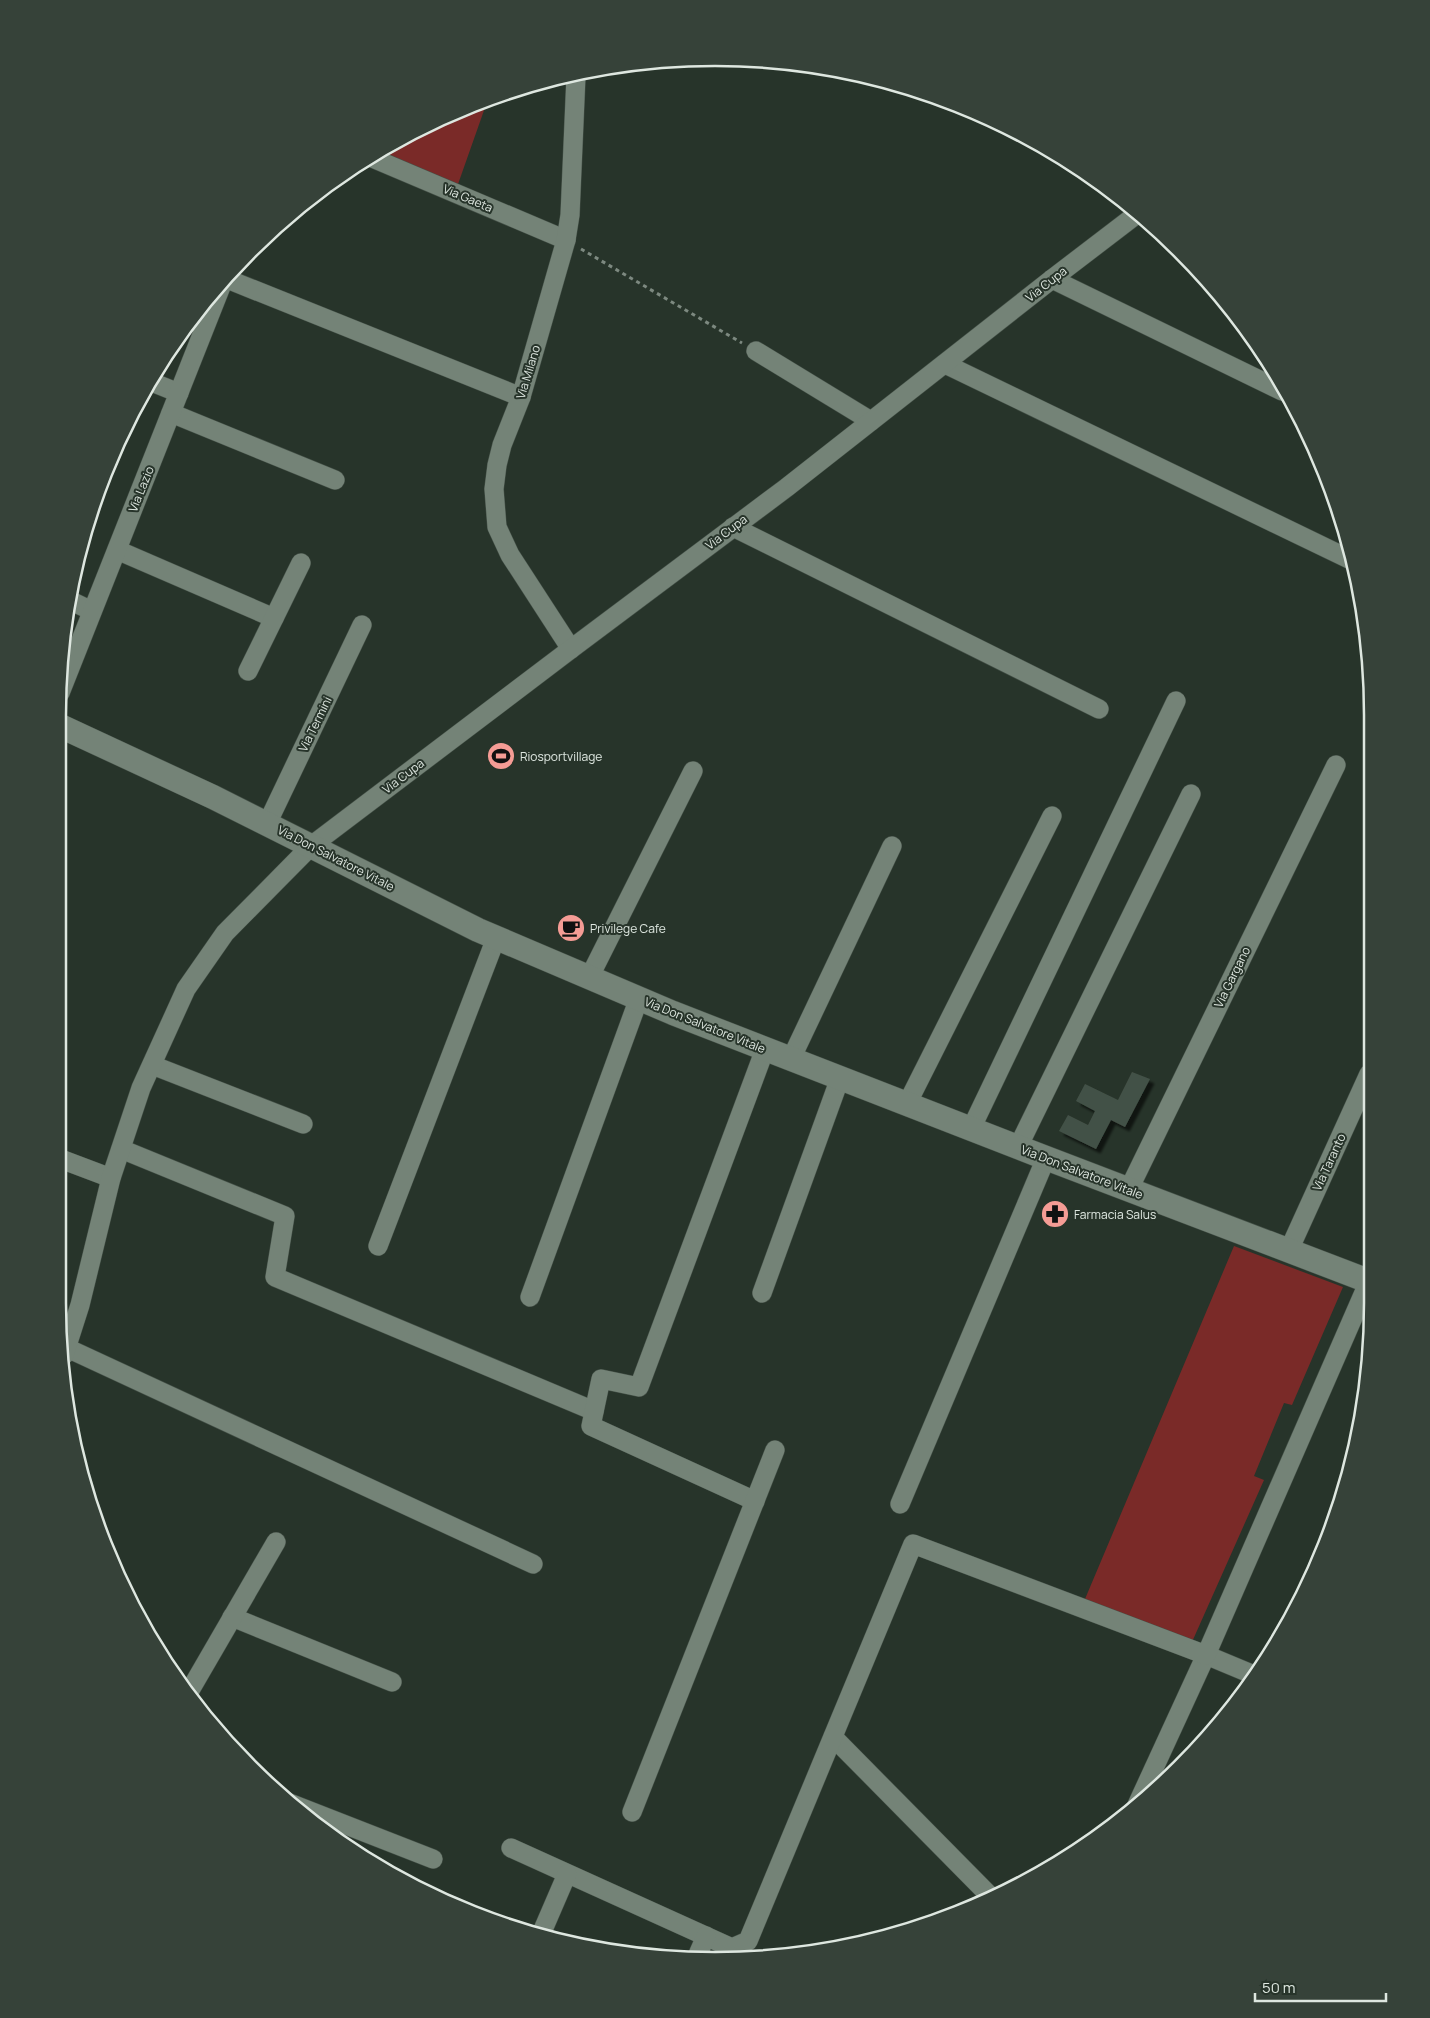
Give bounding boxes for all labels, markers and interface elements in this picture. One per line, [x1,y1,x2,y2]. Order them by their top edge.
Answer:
street label: Via Gaeta [441,180,495,216]
street label: Via Cupa [1022,262,1070,306]
street label: Via Milano [512,343,544,401]
street label: Via Lazio [124,464,158,514]
street label: Via Cupa [702,511,750,553]
street label: Via Termini [294,694,336,754]
sports icon: Riosportvillage [486,741,516,771]
place label: Riosportvillage [520,748,602,765]
street label: Via Cupa [379,755,427,797]
street label: Via Don Salvatore Vitale [275,821,397,895]
cafe icon: Privilege Cafe [556,913,586,943]
place label: Privilege Cafe [590,920,666,937]
street label: Via Gargano [1210,944,1254,1010]
street label: Via Don Salvatore Vitale [642,993,768,1057]
street label: Via Taranto [1308,1131,1350,1193]
street label: Via Don Salvatore Vitale [1019,1141,1145,1203]
pharmacy icon: Farmacia Salus [1040,1199,1070,1229]
place label: Farmacia Salus [1074,1206,1156,1223]
scale bar [1255,1970,1386,2002]
text: 50 m [1262,1977,1296,1998]

